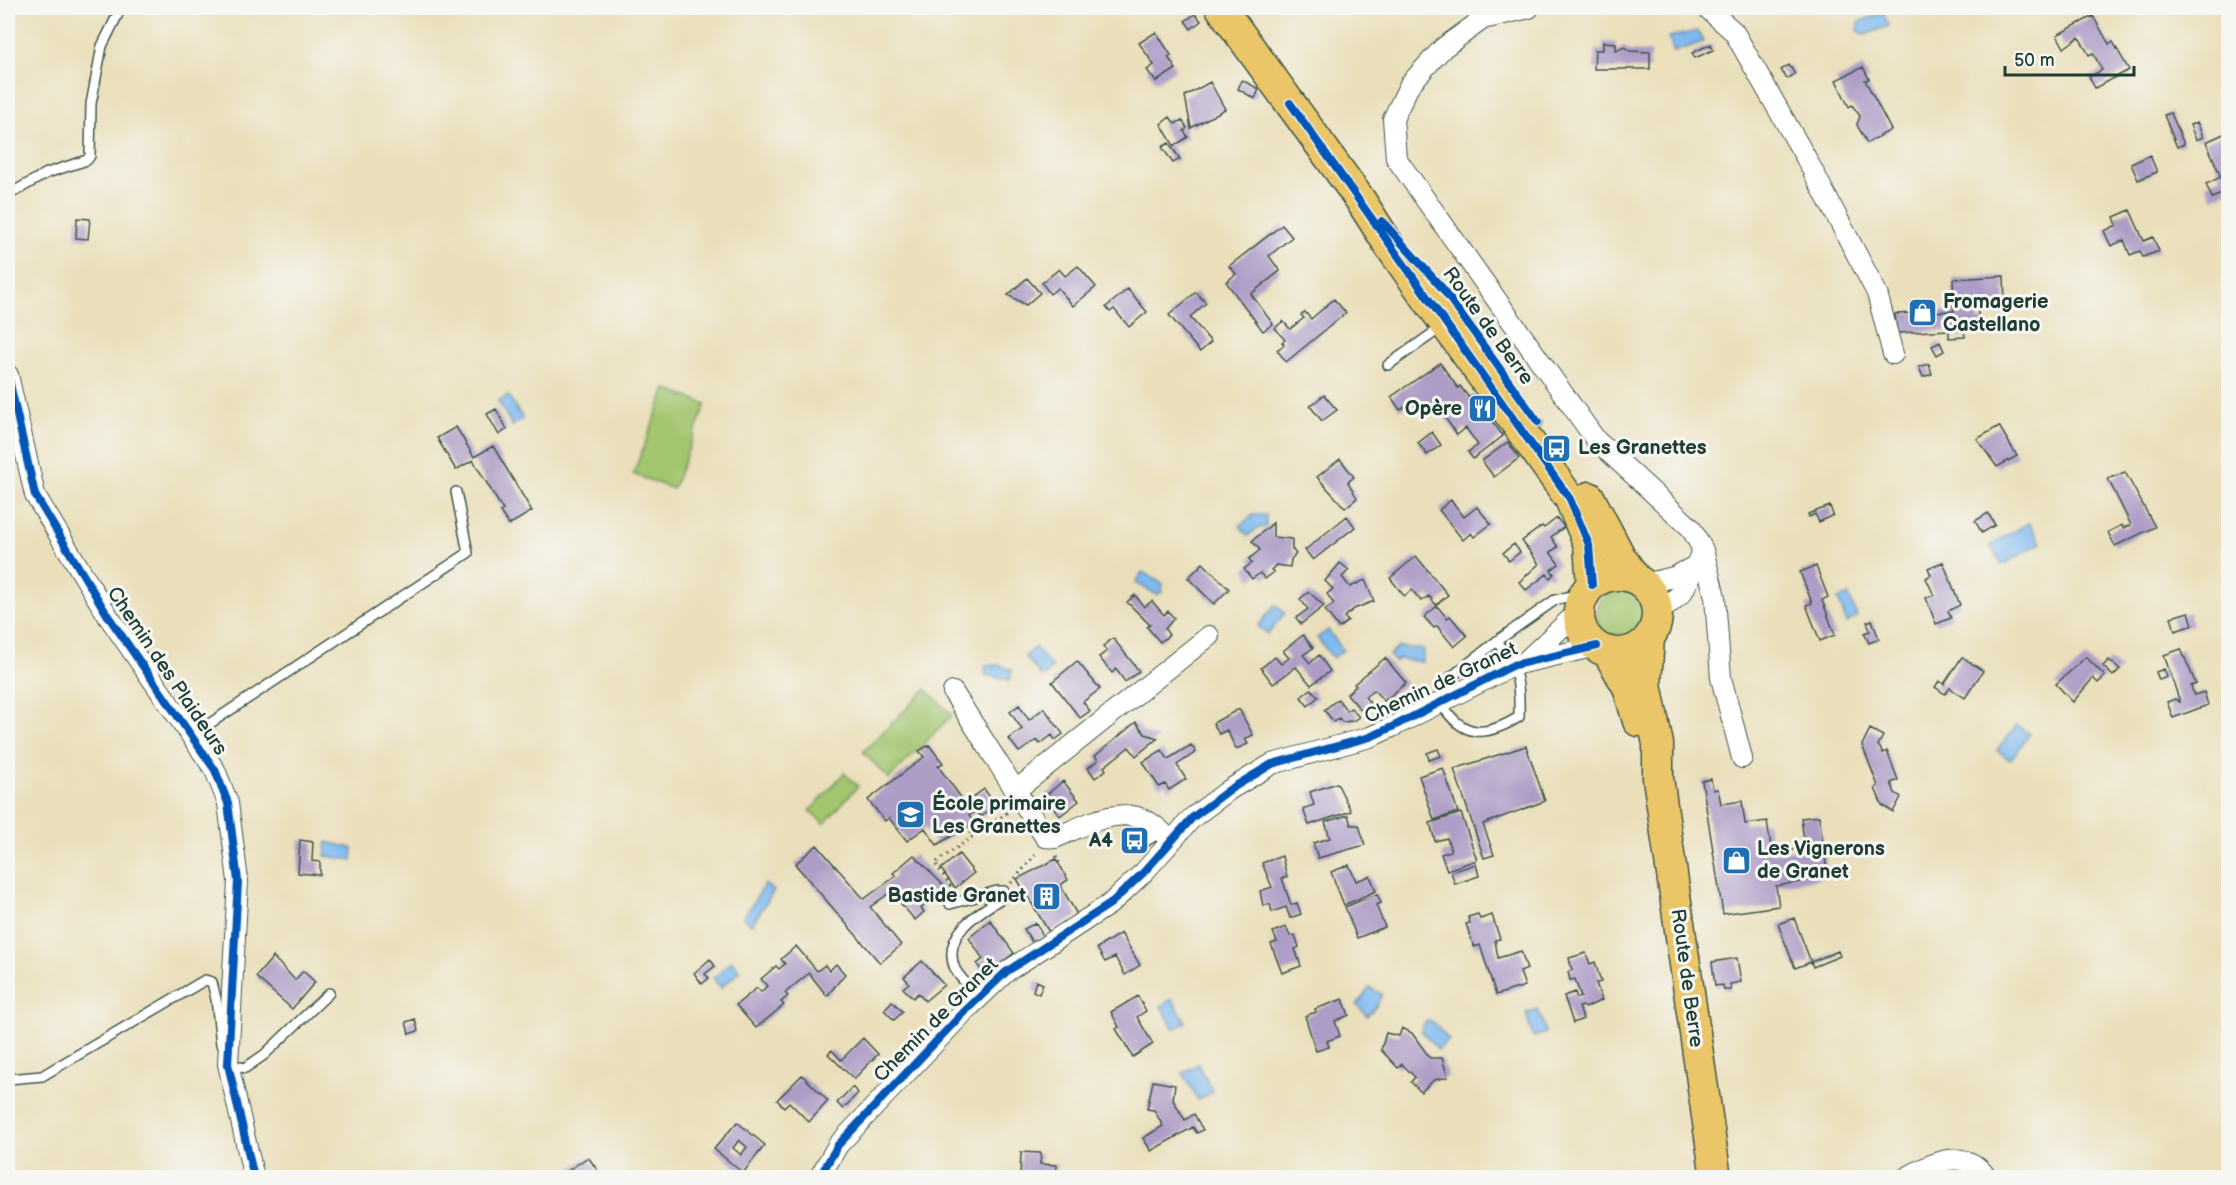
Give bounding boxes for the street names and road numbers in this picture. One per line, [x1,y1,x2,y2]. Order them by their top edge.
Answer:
street label: Route de Berre [1437,263,1539,390]
street label: Chemin des Plaideurs [102,582,232,760]
street label: Chemin de Granet [1361,637,1521,729]
street label: Route de Berre [1665,907,1709,1049]
street label: Chemin de Granet [869,953,1003,1087]

